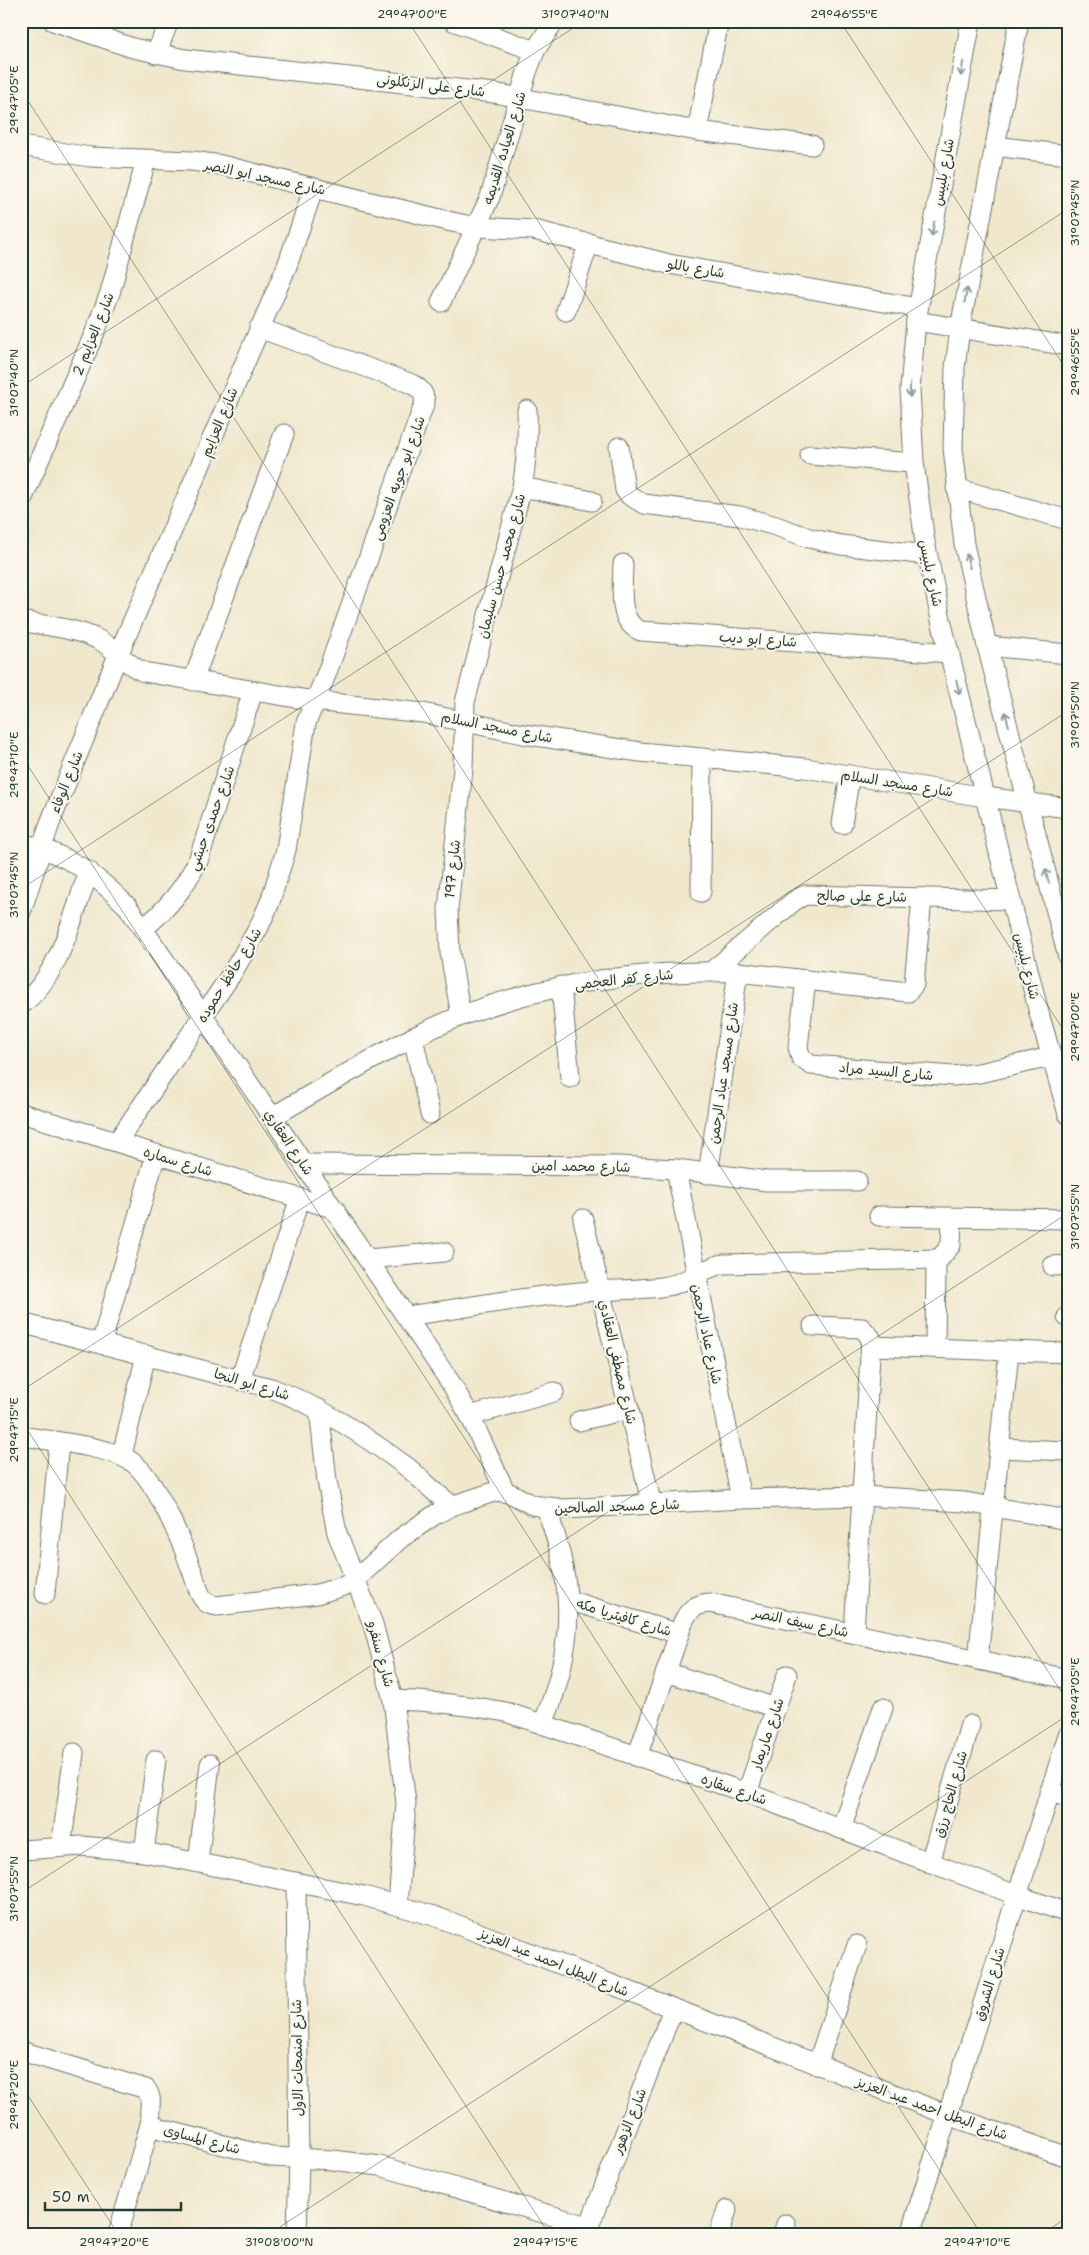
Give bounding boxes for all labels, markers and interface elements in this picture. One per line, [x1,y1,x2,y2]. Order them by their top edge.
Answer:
text: 29°47'00"E [377,6,447,22]
text: 31°07'40"N [541,6,609,22]
text: 29°46'55"E [810,6,878,22]
one-way arrow [956,61,966,77]
text: 29°47'05"E [6,66,22,134]
street label: شارع على الزنكلونى [376,69,486,102]
street label: شارع العياده القديمه [478,89,531,207]
street label: شارع بلبيس [928,137,959,207]
street label: شارع مسجد ابو النصر [202,155,327,200]
text: 31°07'45"N [1067,180,1083,246]
one-way arrow [927,221,937,237]
street label: شارع باللو [665,254,726,283]
one-way arrow [961,288,971,304]
street label: شارع العزايم 2 [68,290,120,379]
text: 29°46'55"E [1067,328,1083,396]
text: 31°07'40"N [6,349,22,417]
one-way arrow [906,381,915,397]
street label: شارع العزايم [196,385,244,460]
street label: شارع ابو جوبه العزومى [367,413,430,543]
street label: شارع محمد حسن سليمان [473,491,530,641]
street label: شارع بلبيس [914,538,947,608]
one-way arrow [963,553,972,569]
street label: شارع ابو ديب [718,627,797,652]
one-way arrow [954,679,963,695]
text: 31°07'50"N [1067,681,1083,749]
street label: شارع مسجد السلام [439,707,554,749]
one-way arrow [1001,711,1011,727]
text: 29°47'10"E [6,732,22,798]
street label: شارع الوفاء [45,748,88,816]
street label: شارع حمدى حبشي [184,763,242,874]
street label: شارع مسجد السلام [839,765,954,803]
street label: شارع 197 [440,839,465,899]
text: 31°07'45"N [6,852,22,918]
one-way arrow [1042,869,1051,885]
street label: شارع على صالح [817,886,907,907]
street label: شارع حافظ حموده [192,924,266,1026]
street label: شارع بلبيس [1009,931,1044,1001]
street label: شارع كفر العجمى [574,965,674,994]
text: 29°47'00"E [1067,992,1083,1062]
street label: شارع مسجد عباد الرحمن [704,1001,743,1145]
street label: شارع السيد مراد [838,1058,934,1085]
street label: شارع العقاري [259,1106,318,1180]
street label: شارع سماره [141,1142,215,1181]
street label: شارع محمد امين [531,1156,631,1177]
text: 31°07'55"N [1067,1184,1083,1250]
street label: شارع عباد الرحمن [687,1282,726,1386]
street label: شارع مصطفى العقادي [593,1298,641,1427]
street label: شارع ابو النجا [212,1364,292,1405]
text: 29°47'15"E [6,1397,22,1463]
street label: شارع مسجد الصالحين [554,1495,680,1518]
street label: شارع كافيتريا مكه [574,1594,674,1641]
street label: شارع سيف النصر [751,1603,850,1642]
street label: شارع سنفرو [362,1618,398,1689]
text: 29°47'05"E [1067,1658,1083,1726]
street label: شارع ماريمار [746,1695,789,1774]
street label: شارع الحاج رزق [929,1748,972,1840]
street label: شارع سقاره [698,1769,769,1810]
text: 31°07'55"N [6,1856,22,1922]
street label: شارع البطل احمد عبد العزيز [475,1923,632,2001]
street label: شارع الشروق [969,1945,1010,2023]
street label: شارع امنمحات الاول [287,1999,308,2117]
text: 29°47'20"E [6,2060,22,2130]
street label: شارع البطل احمد عبد العزيز [853,2072,1010,2145]
street label: شارع الزهور [607,2085,651,2158]
street label: شارع المساوى [161,2120,242,2159]
scale bar [45,2180,181,2212]
text: 50 m [52,2187,90,2207]
text: 29°47'20"E [79,2234,149,2250]
text: 31°08'00"N [245,2234,313,2250]
text: 29°47'15"E [512,2234,578,2250]
text: 29°47'10"E [944,2234,1010,2250]

